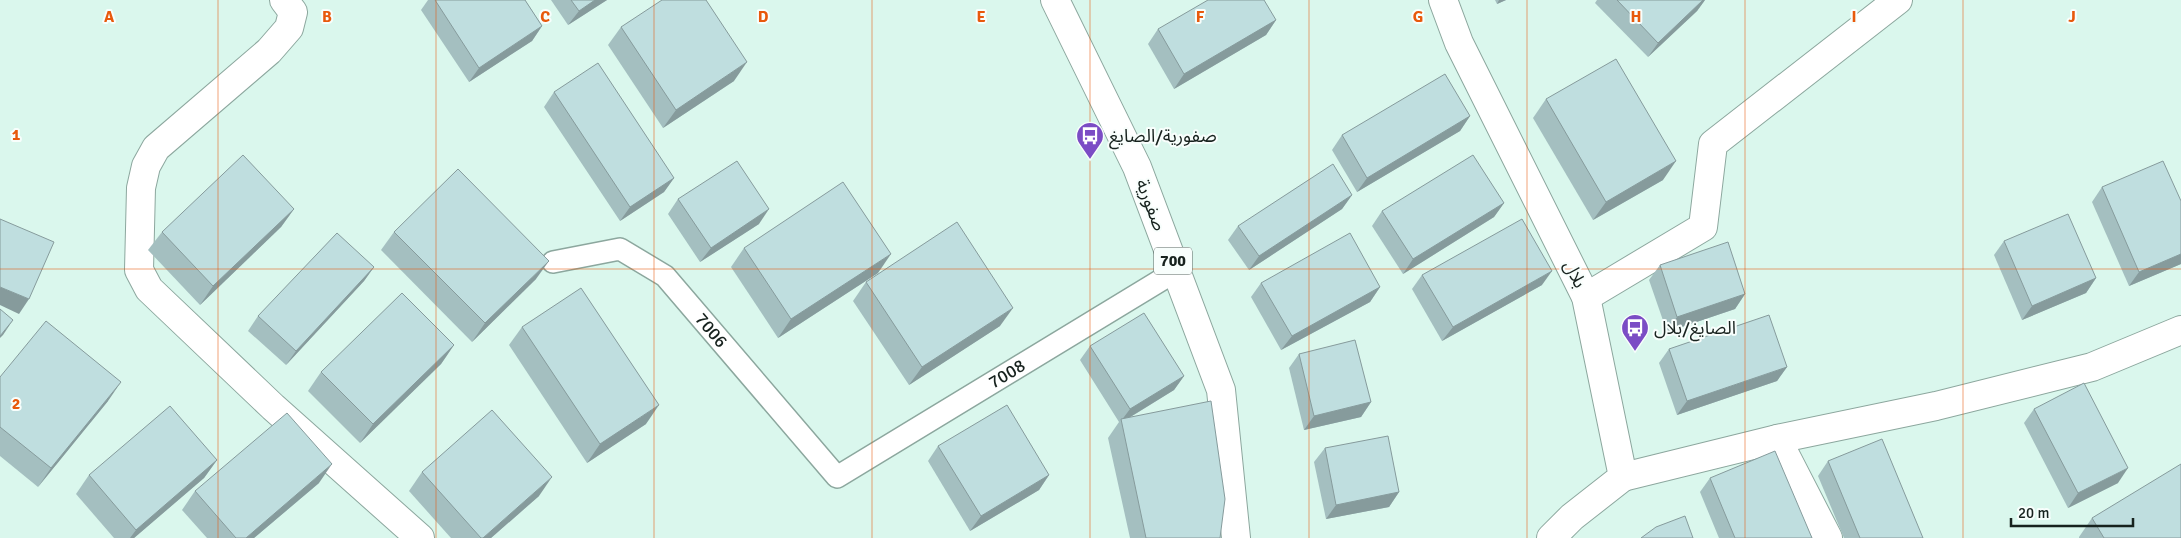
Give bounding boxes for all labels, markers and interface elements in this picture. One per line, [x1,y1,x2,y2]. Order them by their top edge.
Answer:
text: A [104,7,115,27]
text: B [322,7,332,27]
text: C [540,7,550,27]
text: D [758,7,769,27]
text: E [976,7,986,27]
text: F [1196,7,1205,27]
text: G [1413,7,1423,27]
text: H [1631,7,1641,27]
text: I [1851,7,1857,27]
text: J [2068,7,2076,27]
bus stop icon: صفورية/الصايغ [1075,121,1105,160]
text: 1 [12,125,21,145]
place label: صفورية/الصايغ [1109,125,1217,150]
street label: صفورية [1131,176,1171,234]
road number: 700 [1154,248,1192,274]
street label: بلال [1559,256,1591,292]
street label: 7006 [690,308,732,352]
bus stop icon: الصايغ/بلال [1620,313,1650,352]
place label: الصايغ/بلال [1654,317,1736,342]
street label: 7008 [984,354,1029,393]
text: 2 [12,394,20,414]
scale bar [2011,496,2134,528]
text: 20 m [2018,504,2049,522]

